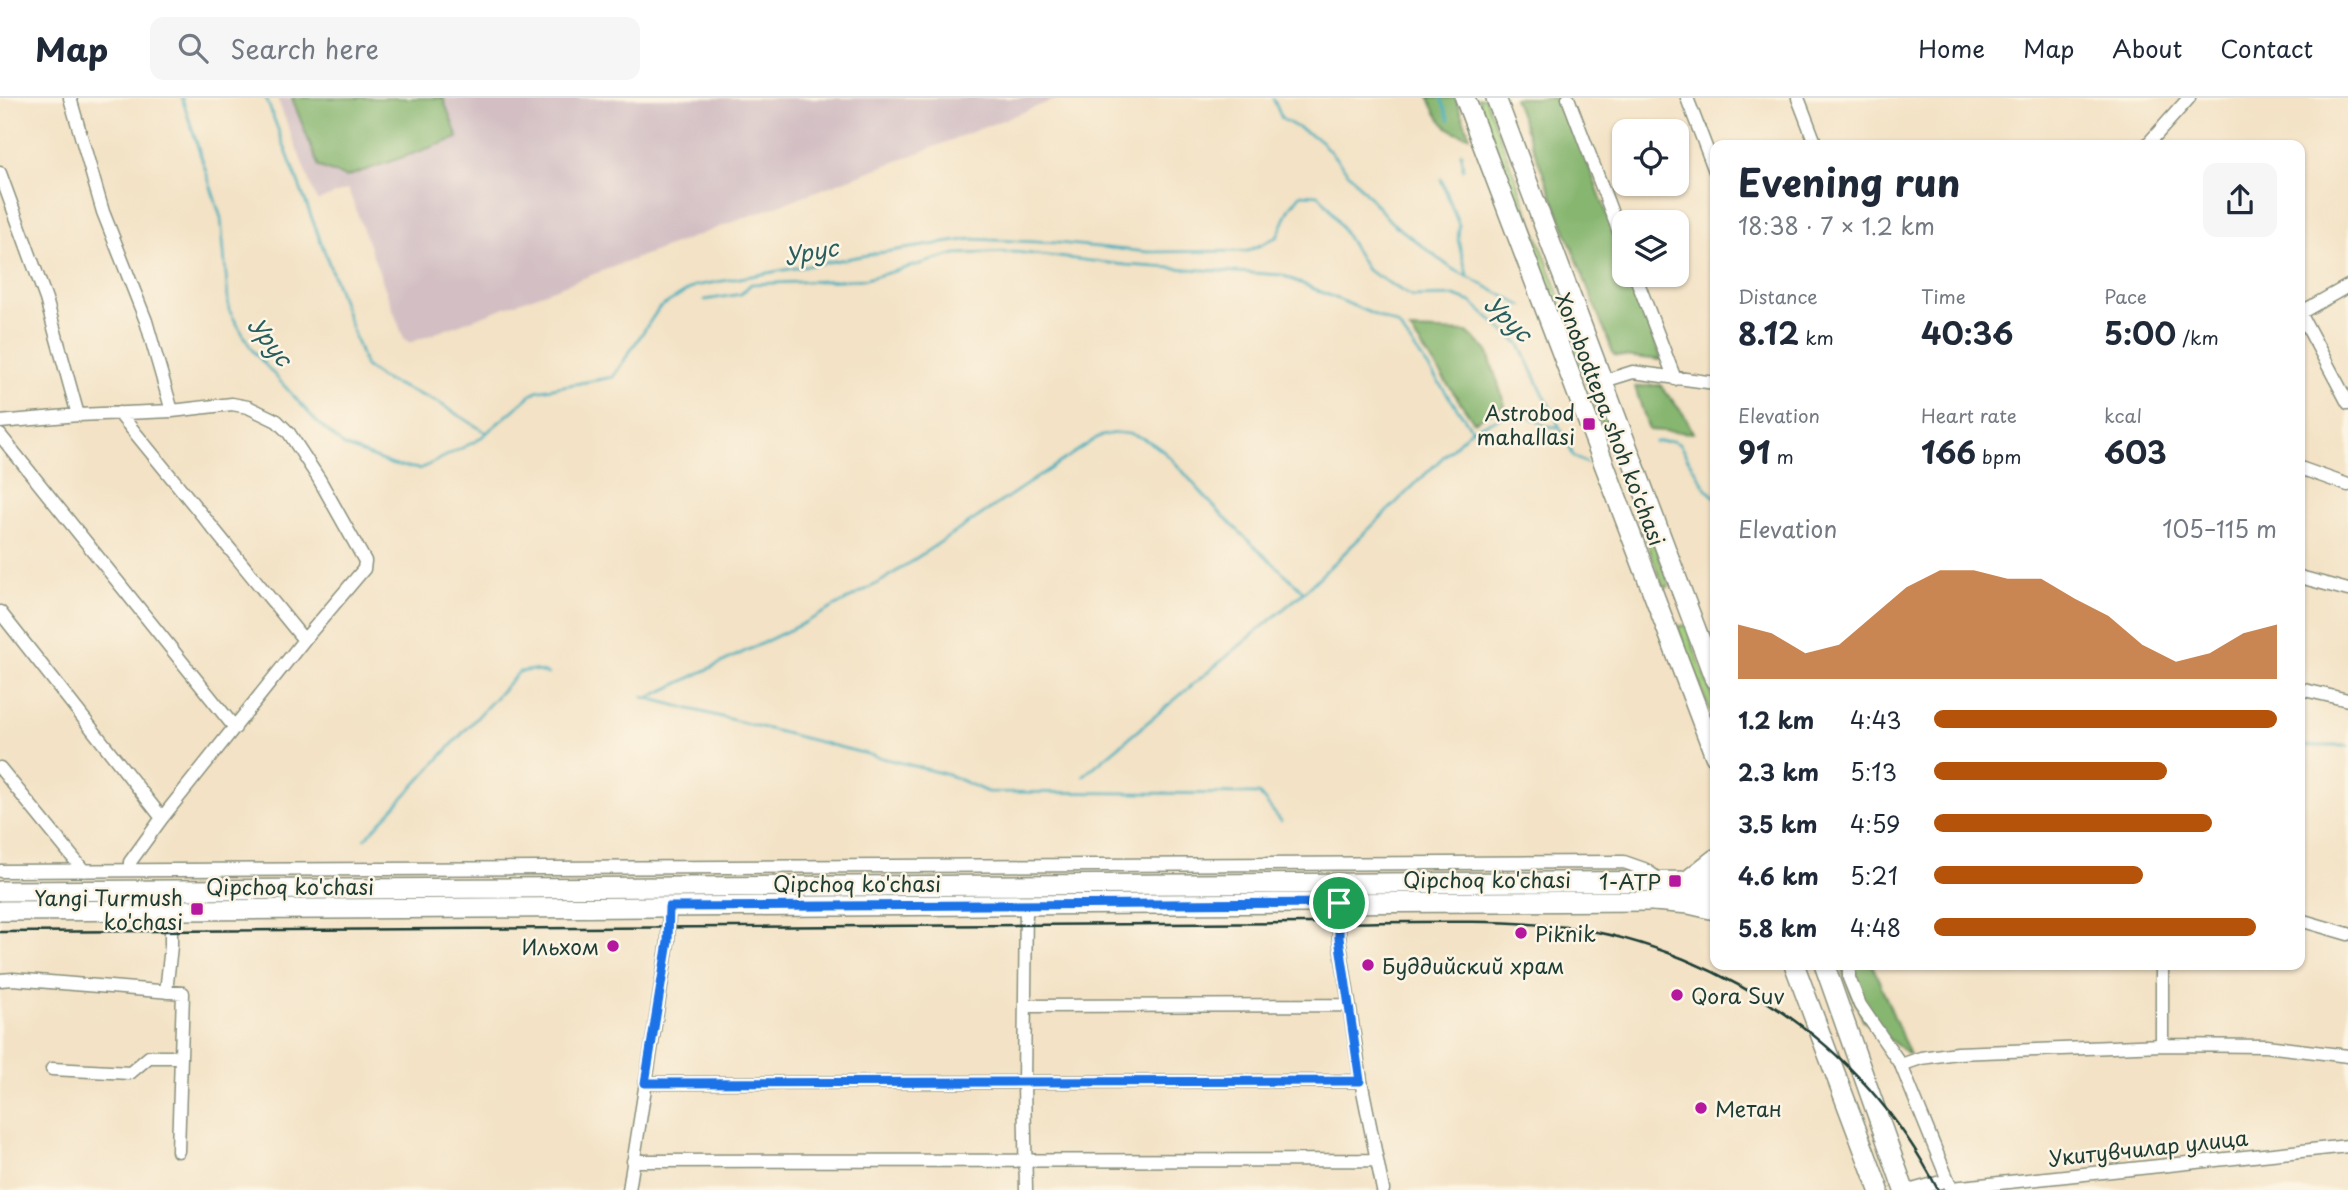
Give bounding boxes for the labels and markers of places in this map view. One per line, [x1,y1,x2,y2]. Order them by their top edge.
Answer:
place label: Astrobod mahallasi [1477,396,1575,452]
marker: Astrobod mahallasi [1581,416,1597,432]
place label: 1-ATP [1599,865,1661,897]
pin [1309,873,1369,933]
marker: 1-ATP [1667,873,1683,889]
place label: Yangi Turmush ko'chasi [34,881,183,937]
marker: Yangi Turmush ko'chasi [189,901,205,917]
place label: Piknik [1535,917,1596,949]
marker: Piknik [1513,925,1529,941]
place label: Ильхом [522,930,599,962]
marker: Ильхом [605,938,621,954]
place label: Буддийский храм [1382,949,1565,981]
marker: Буддийский храм [1360,957,1376,973]
place label: Qora Suv [1691,979,1784,1011]
marker: Qora Suv [1669,987,1685,1003]
place label: Метан [1715,1092,1782,1124]
marker: Метан [1693,1100,1709,1116]

